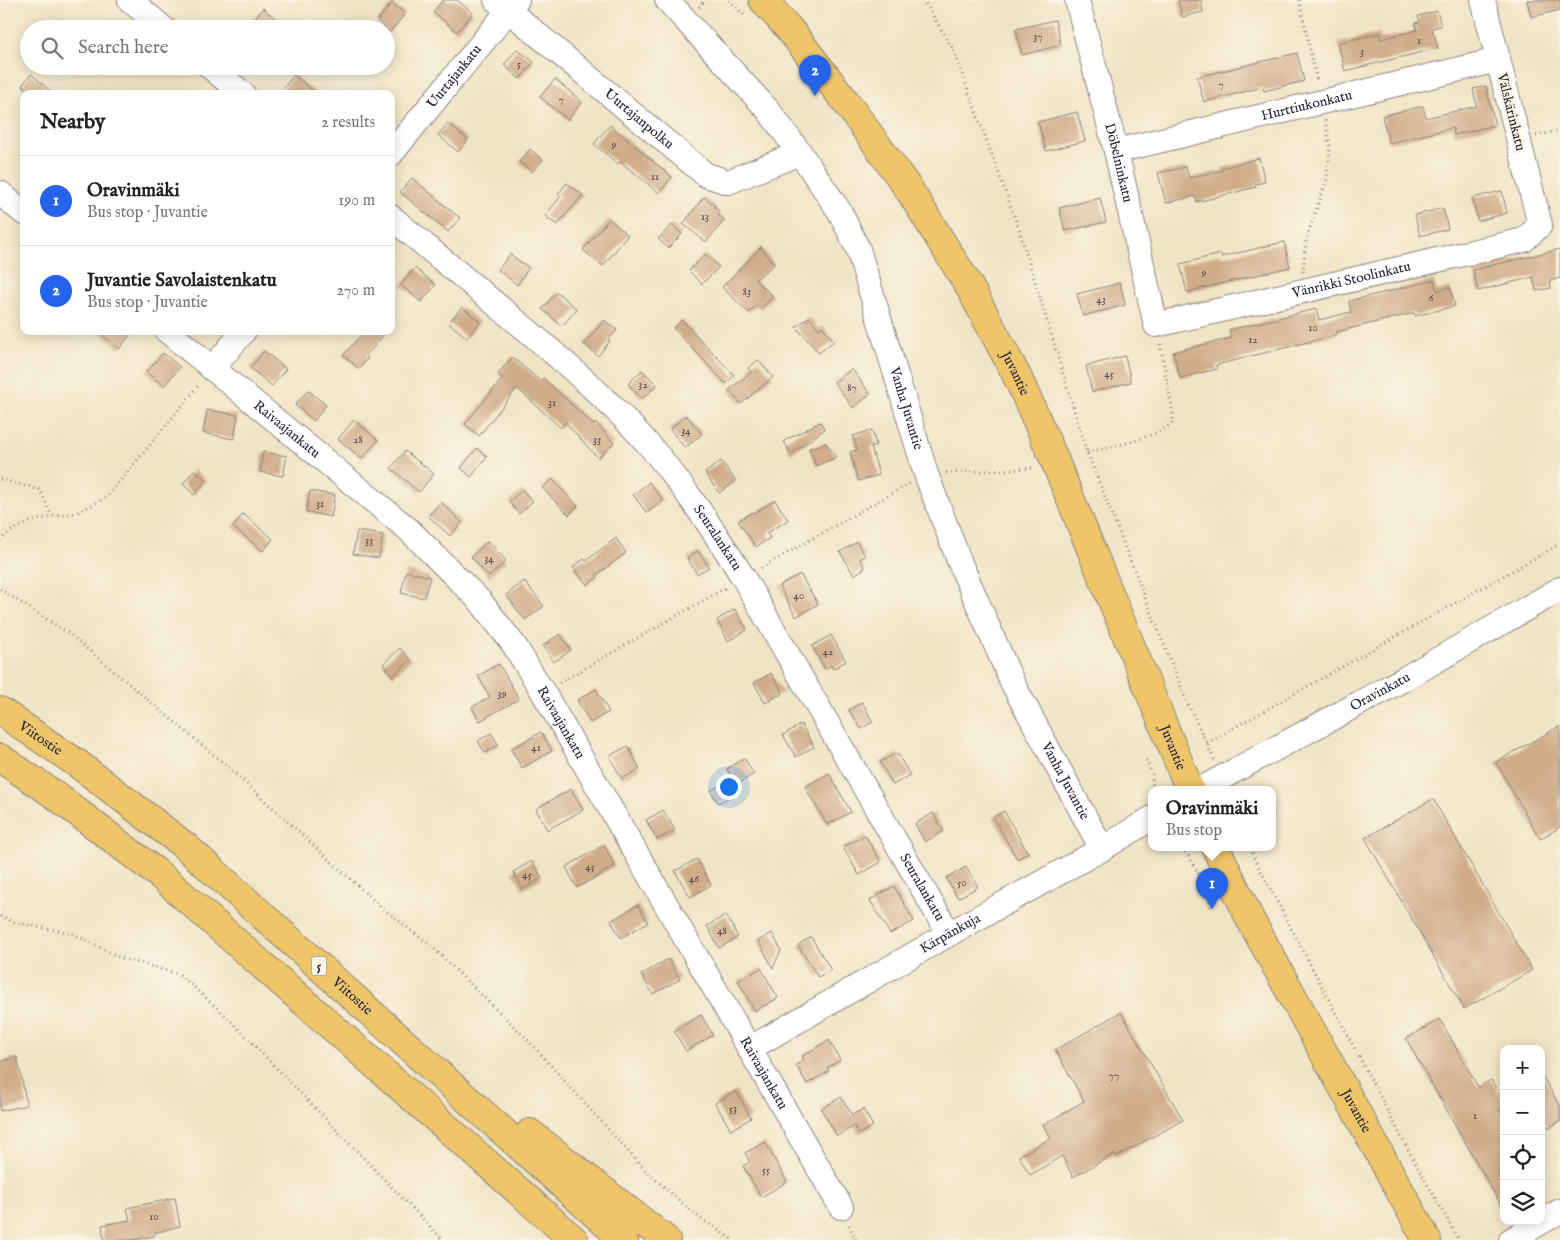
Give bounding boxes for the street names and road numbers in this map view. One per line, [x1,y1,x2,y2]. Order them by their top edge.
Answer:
street label: Uurtajankatu [423,41,486,112]
street label: Välskärinkatu [1492,70,1529,153]
street label: Uurtajanpolku [600,85,677,153]
street label: Hurttiukonkatu [1259,86,1354,125]
street label: Döbelninkatu [1100,121,1137,204]
street label: Vänrikki Stoolinkatu [1289,257,1412,302]
street label: Juvantie [996,346,1034,399]
street label: Vanha Juvantie [885,364,927,453]
street label: Raivaajankatu [250,397,324,462]
street label: Seuralankatu [689,501,746,574]
street label: Oravinkatu [1347,668,1413,715]
street label: Raivaajankatu [533,683,589,762]
street label: Viitostie [14,717,66,760]
street label: Juvantie [1155,721,1190,773]
street label: Vanha Juvantie [1037,738,1094,823]
street label: Seuralankatu [895,850,949,924]
street label: Kärpänkuja [917,909,984,958]
road number: 5 [312,956,326,976]
street label: Viitostie [327,973,377,1020]
street label: Raivaajankatu [735,1034,792,1113]
street label: Juvantie [1336,1084,1375,1137]

